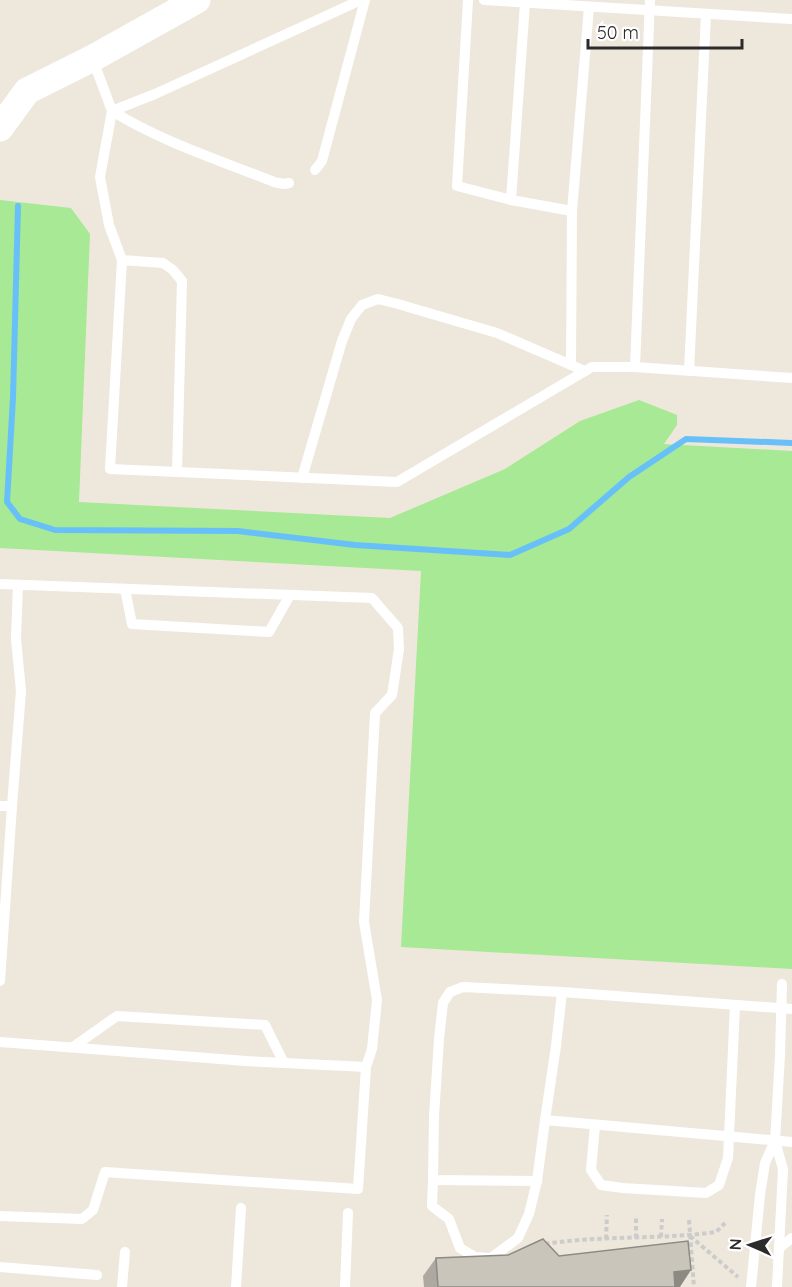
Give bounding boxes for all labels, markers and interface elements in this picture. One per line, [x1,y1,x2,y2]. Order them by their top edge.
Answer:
scale bar [588,12,742,50]
text: 50 m [597,21,639,44]
north arrow [720,1215,780,1275]
text: N [725,1238,745,1251]

